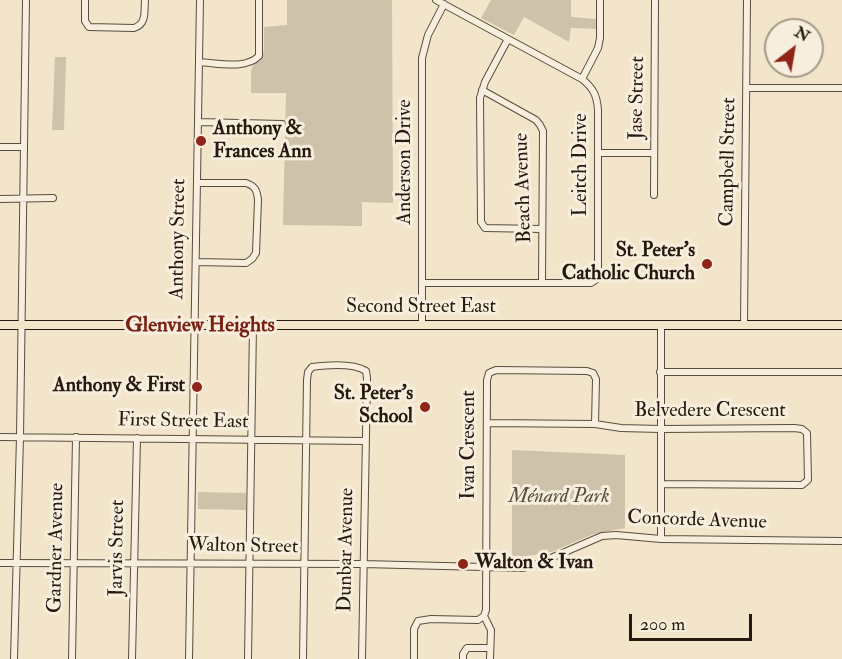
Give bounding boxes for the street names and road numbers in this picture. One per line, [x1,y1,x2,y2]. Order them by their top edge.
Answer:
street label: Jase Street [625,56,651,140]
street label: Campbell Street [716,97,742,227]
street label: Anderson Drive [394,99,418,225]
street label: Leitch Drive [570,113,594,217]
street label: Beach Avenue [510,132,538,244]
street label: Anthony Street [166,178,192,300]
street label: Second Street East [346,296,496,320]
street label: Ivan Crescent [458,390,482,500]
street label: Belvedere Crescent [634,400,786,424]
street label: First Street East [117,409,249,435]
street label: Gardner Avenue [44,483,70,613]
street label: Dunbar Avenue [334,488,360,612]
street label: Jarvis Street [105,499,131,597]
street label: Concorde Avenue [627,507,767,535]
street label: Walton Street [188,534,298,560]

